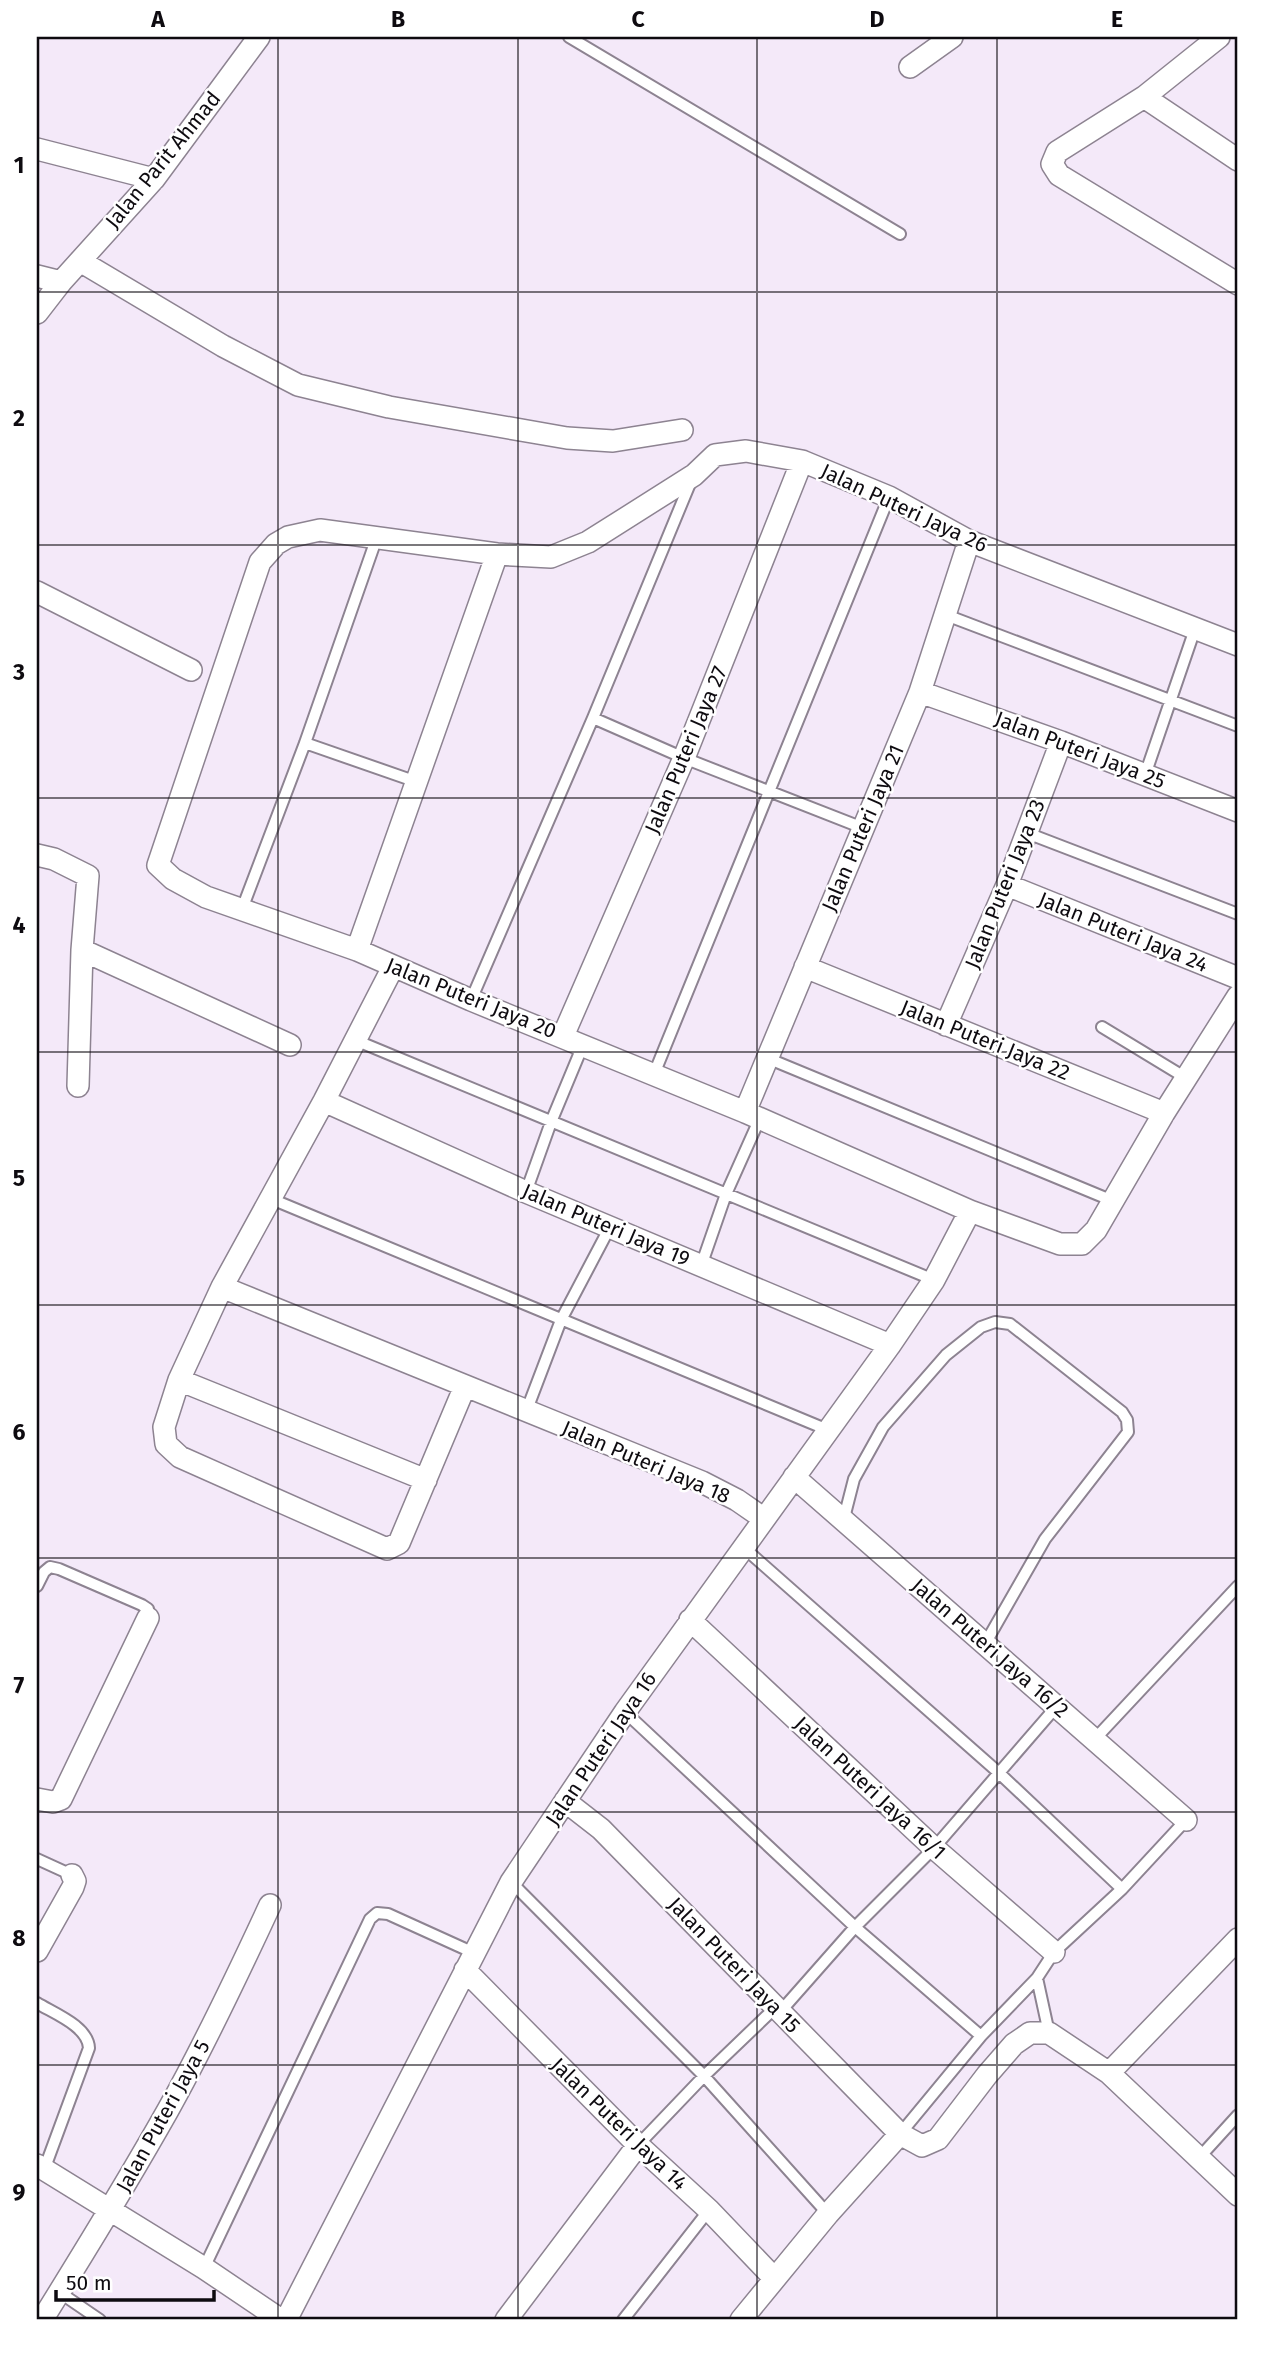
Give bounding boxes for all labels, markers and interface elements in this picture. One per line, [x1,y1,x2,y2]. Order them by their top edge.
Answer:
text: A [150,5,165,33]
text: B [391,5,405,33]
text: C [631,5,645,33]
text: D [870,5,885,33]
text: E [1111,5,1123,33]
street label: Jalan Parit Ahmad [100,86,226,234]
text: 1 [14,151,24,179]
text: 2 [13,404,25,432]
street label: Jalan Puteri Jaya 26 [816,458,992,558]
text: 3 [12,658,25,686]
street label: Jalan Puteri Jaya 27 [639,662,733,838]
street label: Jalan Puteri Jaya 25 [991,706,1169,794]
street label: Jalan Puteri Jaya 21 [816,741,910,915]
street label: Jalan Puteri Jaya 23 [959,796,1051,972]
street label: Jalan Puteri Jaya 24 [1034,886,1212,978]
text: 4 [13,911,26,939]
street label: Jalan Puteri Jaya 20 [382,952,560,1044]
street label: Jalan Puteri Jaya 22 [896,994,1074,1086]
text: 5 [13,1164,25,1192]
street label: Jalan Puteri Jaya 19 [518,1178,694,1272]
street label: Jalan Puteri Jaya 18 [558,1415,734,1509]
text: 6 [13,1418,26,1446]
street label: Jalan Puteri Jaya 16/2 [906,1573,1074,1723]
street label: Jalan Puteri Jaya 16 [540,1667,662,1831]
text: 7 [14,1671,25,1699]
street label: Jalan Puteri Jaya 16/1 [789,1711,951,1865]
street label: Jalan Puteri Jaya 15 [662,1892,806,2038]
text: 8 [12,1924,26,1952]
street label: Jalan Puteri Jaya 5 [110,2035,216,2197]
street label: Jalan Puteri Jaya 14 [545,2052,693,2196]
text: 9 [13,2178,26,2206]
scale bar [56,2259,214,2303]
text: 50 m [66,2270,112,2296]

